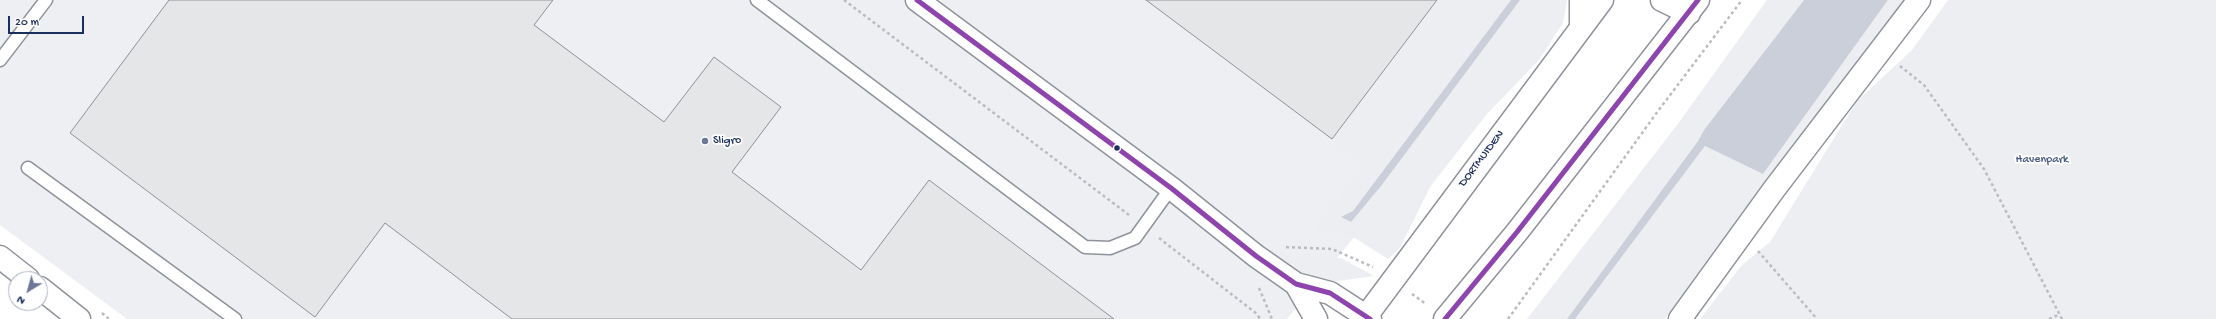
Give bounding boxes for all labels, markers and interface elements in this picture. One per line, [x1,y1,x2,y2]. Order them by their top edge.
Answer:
scale bar [10,8,86,34]
text: 20 m [15,16,39,30]
street label: DORTMUIDEN [1456,128,1508,190]
place label: Sligro [713,134,741,148]
marker: Sligro [700,136,710,146]
unlabelled marker [1112,143,1122,153]
park label: Havenpark [2016,153,2068,167]
north arrow [8,271,48,311]
text: N [15,293,28,307]

